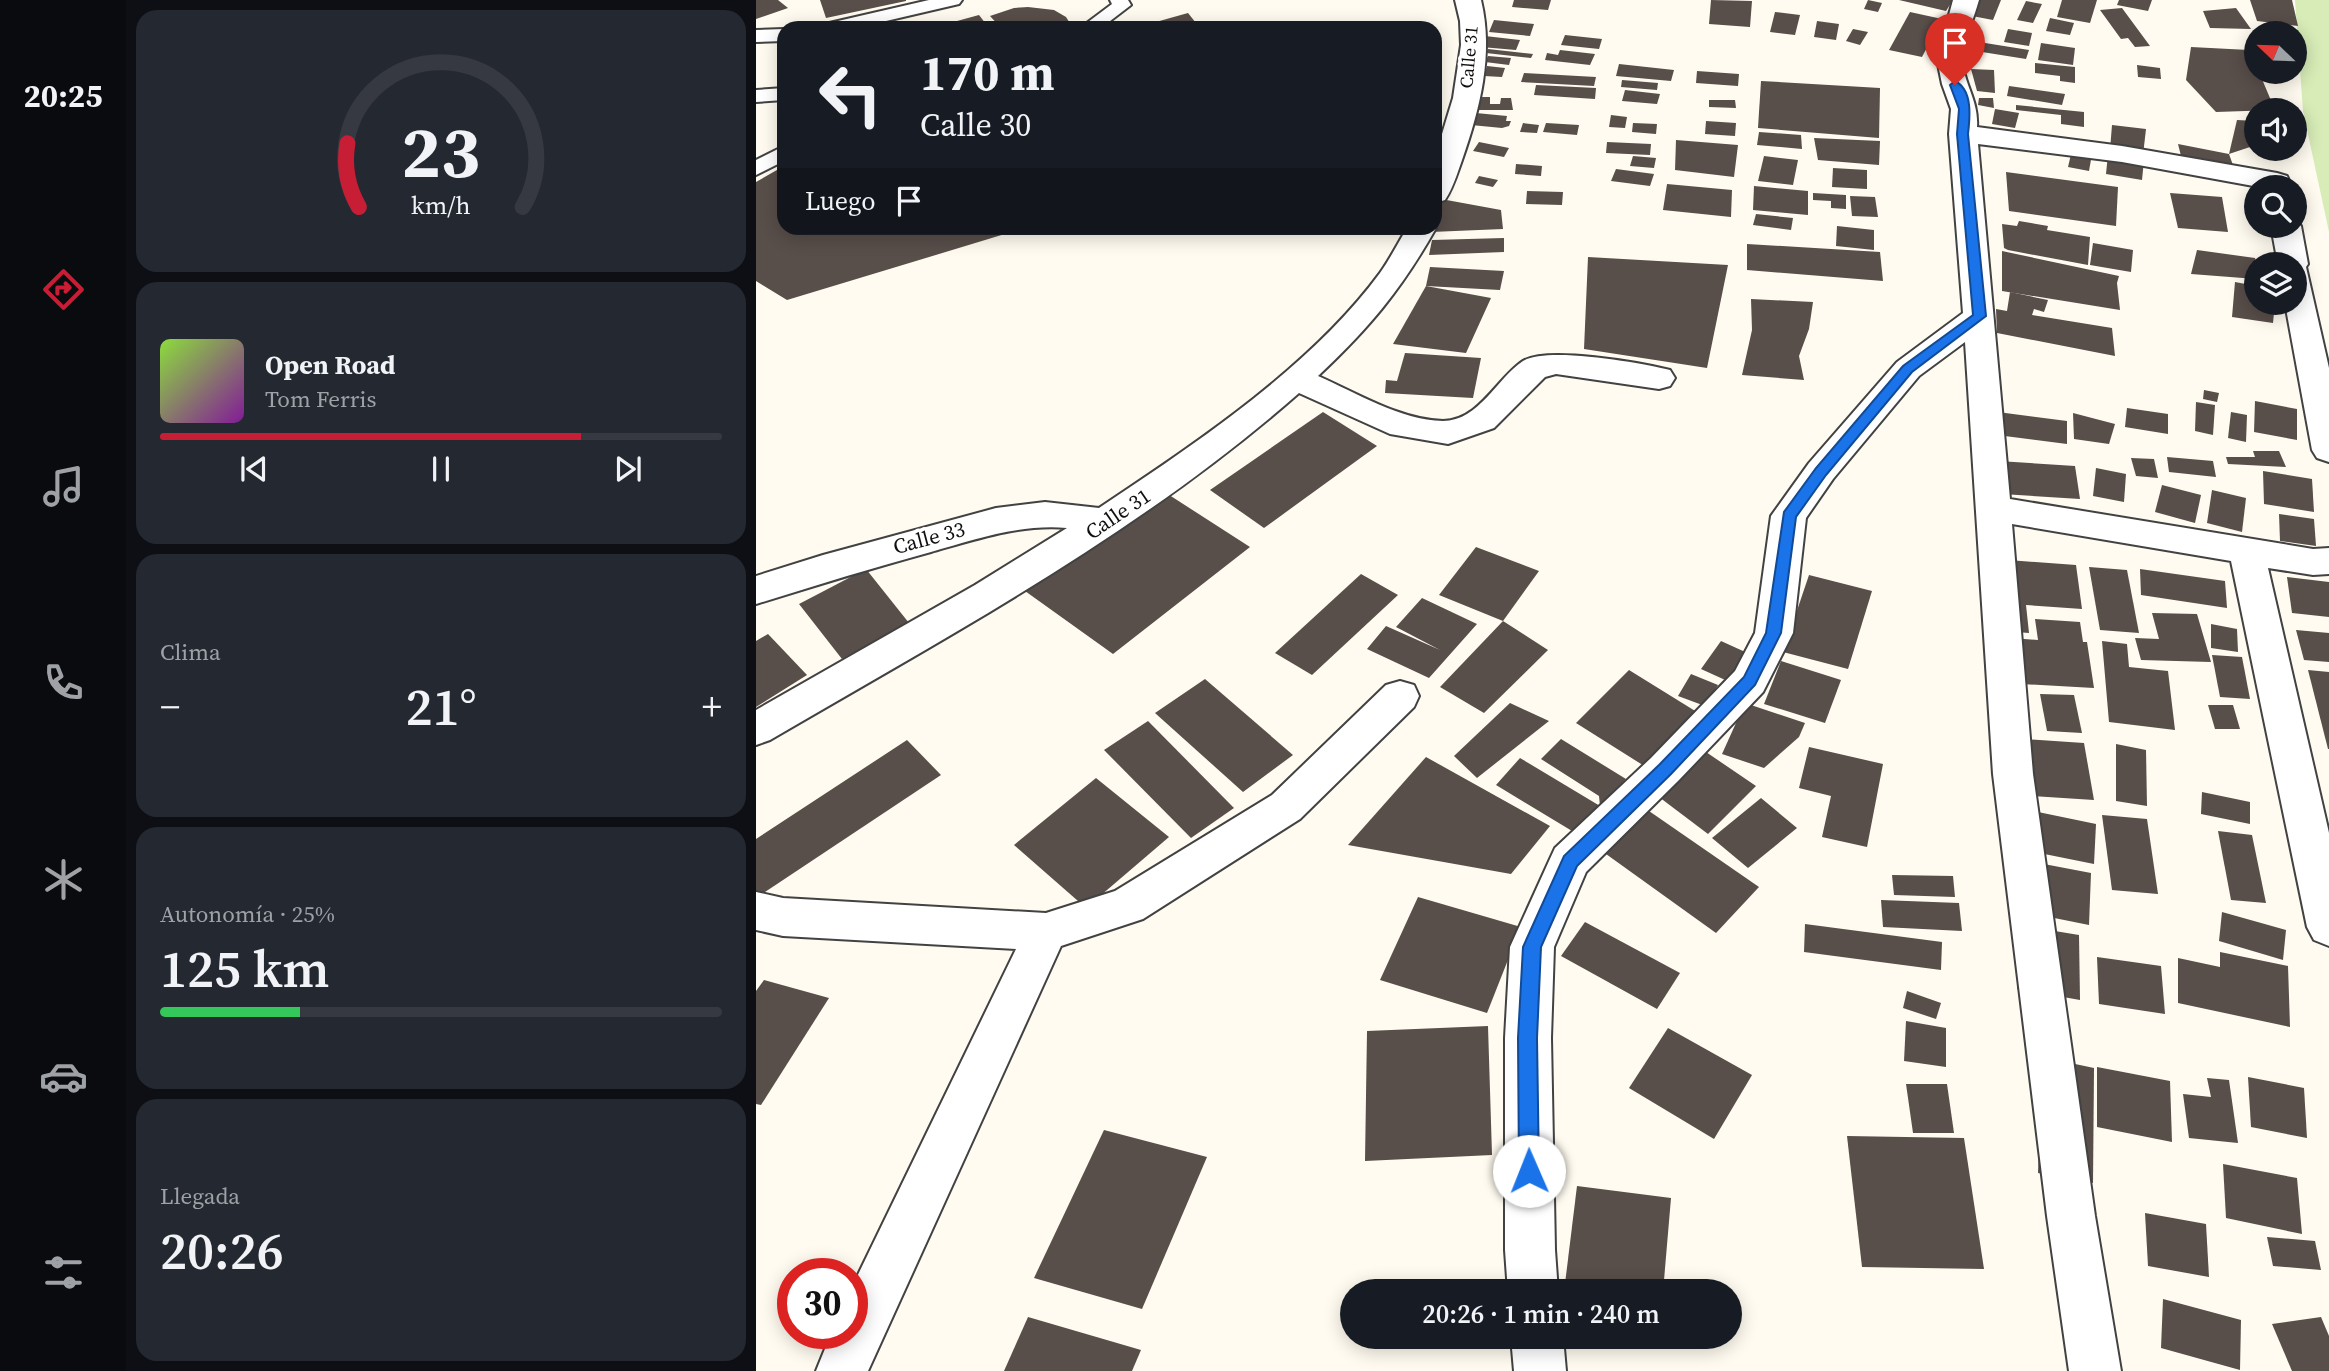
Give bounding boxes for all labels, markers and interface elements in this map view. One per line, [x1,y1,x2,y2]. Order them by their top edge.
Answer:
pin [1925,13,1985,85]
north arrow [2244,21,2306,84]
map controls [2244,21,2307,315]
icon: arrive [1936,24,1974,62]
street label: Calle 31 [1453,25,1484,89]
text: 170 m [920,39,1055,106]
icon: left [805,49,896,140]
text: 20:25 [24,74,102,118]
button: sound [2244,98,2307,161]
text: 23 [402,102,480,201]
text: Calle 30 [920,103,1031,147]
button: search [2244,175,2307,238]
icon: arrive [890,182,928,220]
text: Luego [805,183,876,219]
text: km/h [411,188,471,222]
button: layers [2244,252,2307,315]
icon: directions [39,265,88,314]
text: Open Road [265,347,396,383]
text: Tom Ferris [265,383,376,415]
icon: previous [235,450,273,488]
icon: pause [422,450,460,488]
icon: next [609,450,647,488]
icon: music [39,462,88,511]
street label: Calle 31 [1079,481,1156,546]
street label: Calle 33 [890,514,968,561]
text: Clima [160,636,221,668]
icon: phone [39,658,88,707]
text: 21° [405,671,477,742]
text: − [160,681,180,733]
text: + [702,681,722,733]
icon: climate [39,855,88,904]
text: Autonomía · 25% [160,898,335,930]
text: 125 km [160,933,329,1004]
icon: car [39,1052,88,1101]
position arrow [1492,1134,1566,1208]
text: Llegada [160,1180,240,1212]
text: 20:26 [160,1215,284,1286]
icon: filters [39,1248,88,1297]
speed limit sign: 30 [777,1258,868,1349]
text: 20:26 · 1 min · 240 m [1422,1296,1660,1332]

